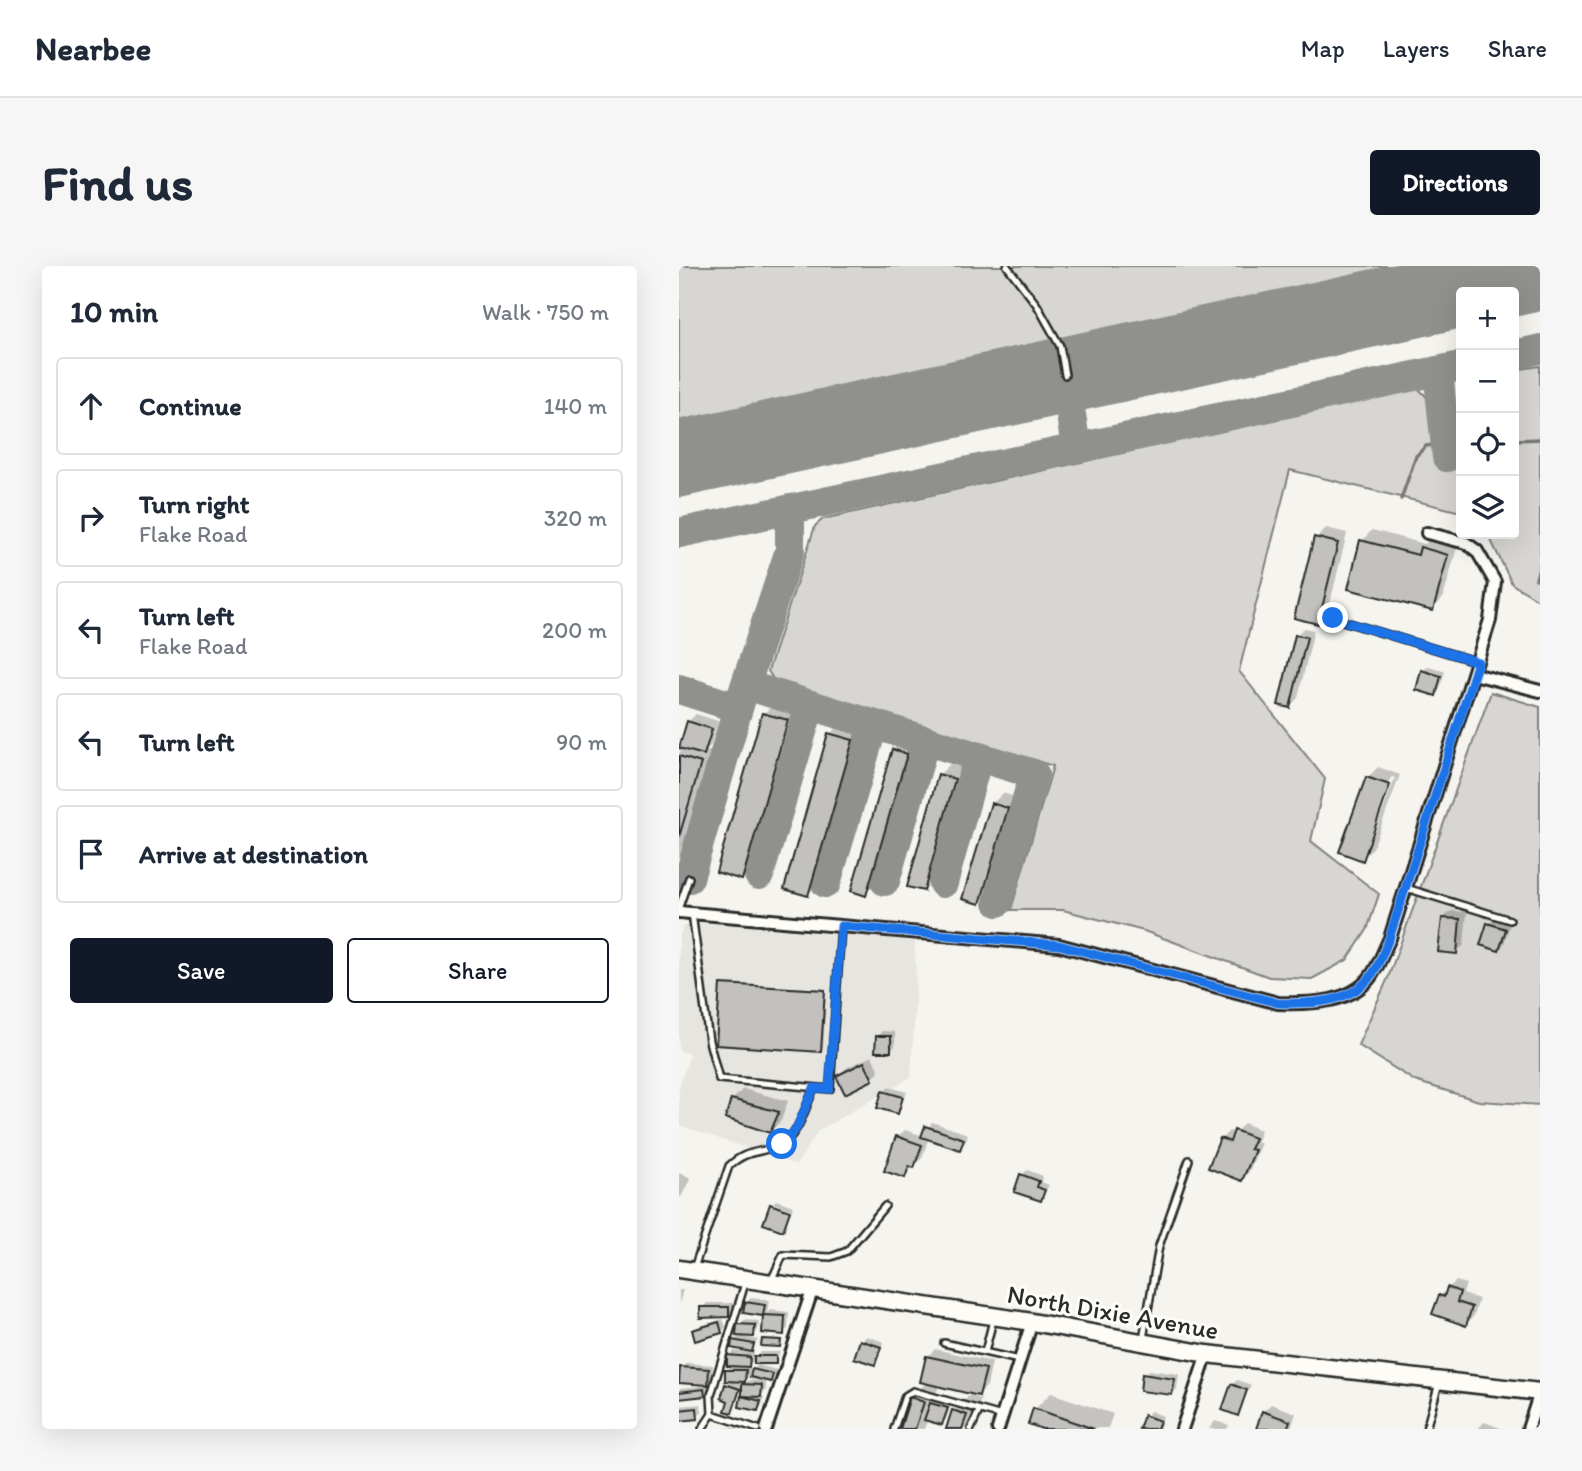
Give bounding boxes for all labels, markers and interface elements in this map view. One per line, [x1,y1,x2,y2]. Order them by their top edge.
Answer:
text: Nearbee [35,29,151,68]
text: Map [1301,34,1345,63]
text: Layers [1383,34,1450,63]
text: Share [1488,34,1547,63]
button: Directions [1370,150,1540,215]
text: Find us [42,153,193,212]
map controls [1456,287,1519,539]
button: + [1456,287,1519,350]
text: 10 min [70,293,158,330]
text: Walk · 750 m [482,298,609,326]
button: − [1456,350,1519,413]
icon: ahead [72,387,110,425]
text: Continue [139,390,242,422]
text: 140 m [544,392,607,420]
button: locate [1456,413,1519,476]
button: layers [1456,476,1519,539]
text: Turn right [139,488,250,520]
icon: right [72,499,110,537]
text: 320 m [544,504,607,532]
text: Flake Road [139,520,248,548]
text: Turn left [139,600,235,632]
route end [1317,602,1348,633]
icon: left [72,611,110,649]
text: 200 m [542,616,607,644]
text: Flake Road [139,632,248,660]
icon: left [72,723,110,761]
text: Turn left [139,726,235,758]
text: 90 m [556,728,607,756]
icon: arrive [72,835,110,873]
text: Arrive at destination [139,838,368,870]
button: Save [70,938,333,1003]
button: Share [347,938,609,1003]
route start [766,1128,797,1159]
street label: North Dixie Avenue [1005,1278,1221,1346]

